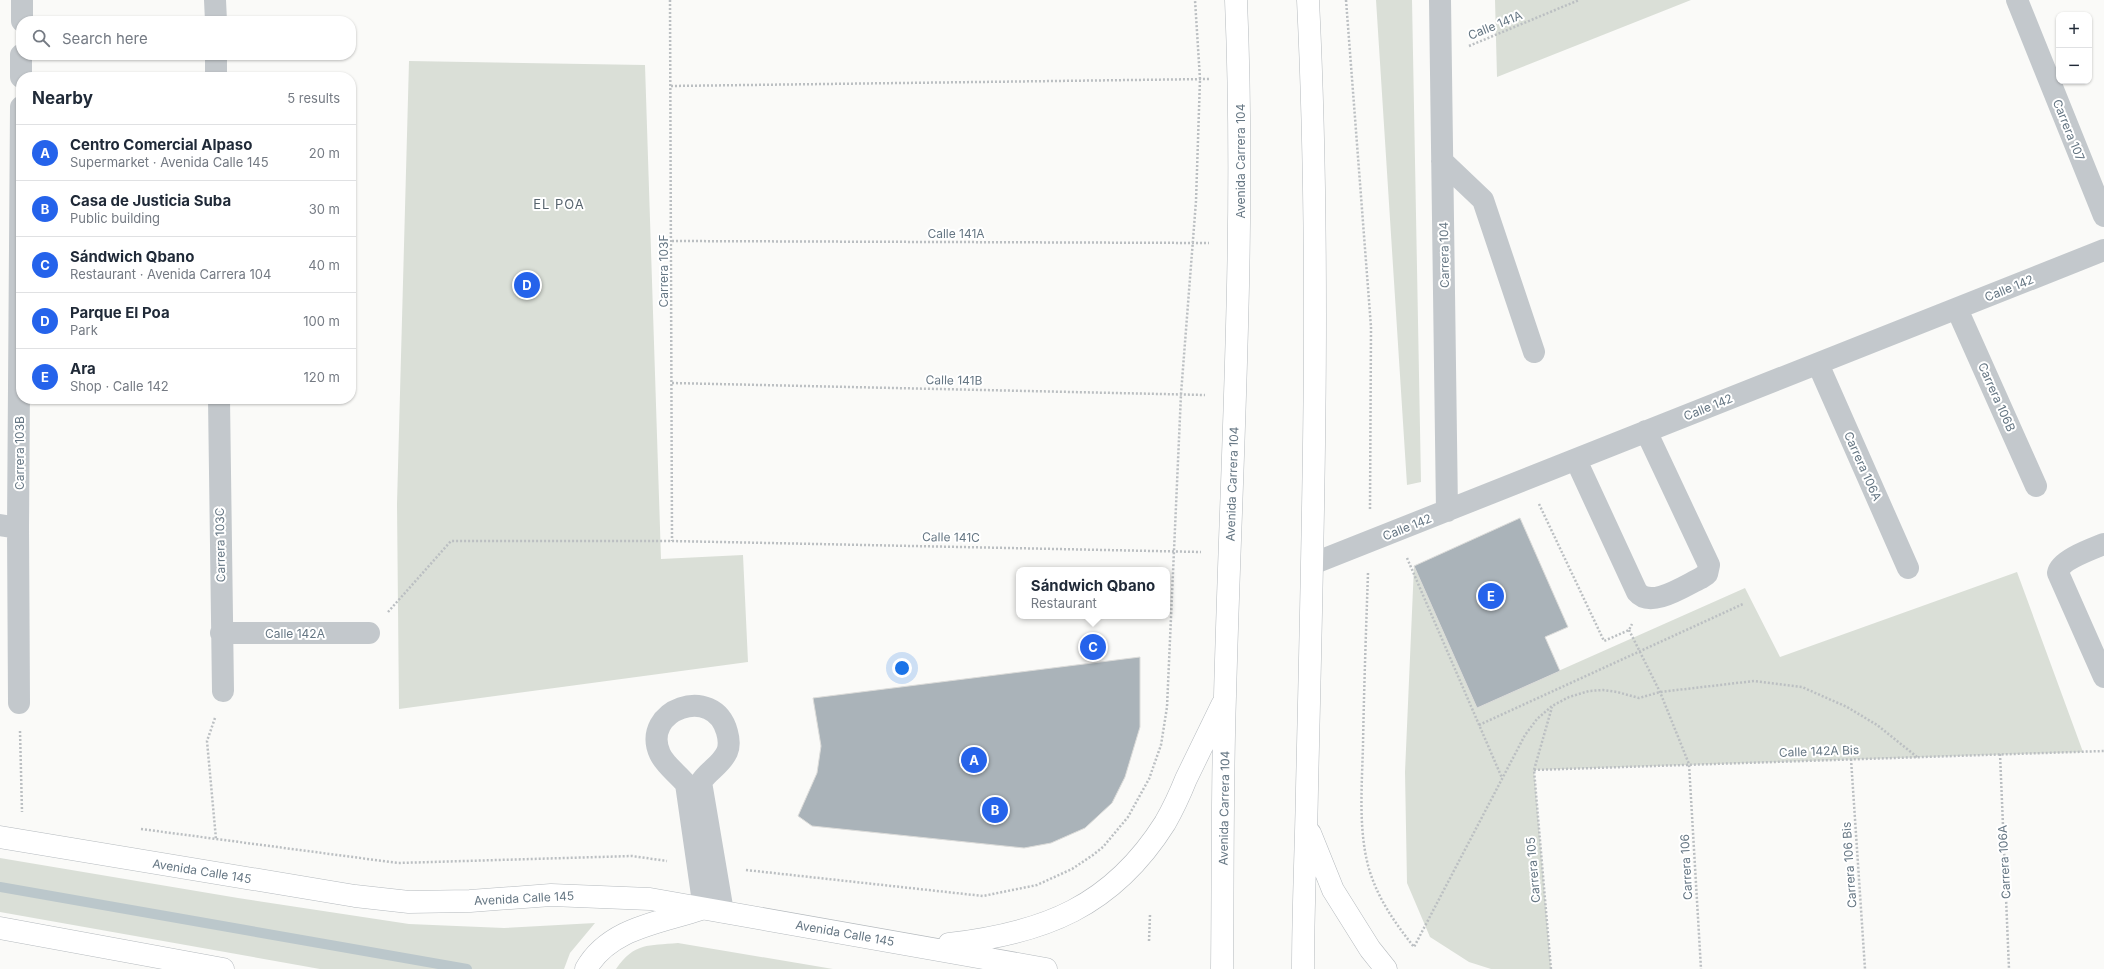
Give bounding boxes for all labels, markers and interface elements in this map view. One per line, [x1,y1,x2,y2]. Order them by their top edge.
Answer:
street label: Calle 141A [1466,7,1524,43]
map controls [2056,12,2092,84]
button: + [2056,12,2092,48]
search box [16,16,356,60]
icon: search [30,27,52,49]
text: Search here [62,29,148,48]
button: − [2056,48,2092,84]
text: Nearby [32,88,93,108]
text: 5 results [287,90,340,106]
street label: Carrera 107 [2050,97,2088,163]
street label: Avenida Carrera 104 [1233,103,1248,218]
text: Centro Comercial Alpaso [70,135,252,154]
text: A [40,145,50,161]
text: 20 m [309,145,340,161]
text: Supermarket · Avenida Calle 145 [70,154,269,170]
text: Casa de Justicia Suba [70,191,231,210]
district label: EL POA [533,196,585,212]
text: B [41,201,49,217]
text: 30 m [309,201,340,217]
text: Public building [70,210,160,226]
street label: Carrera 104 [1436,221,1452,288]
street label: Calle 141A [927,226,985,241]
street label: Carrera 103F [656,234,671,308]
text: Sándwich Qbano [70,247,194,266]
text: C [40,257,50,273]
text: 40 m [308,257,340,273]
text: Restaurant · Avenida Carrera 104 [70,266,271,282]
pin: D [514,270,540,300]
street label: Calle 142 [1982,271,2036,305]
text: Parque El Poa [70,303,170,322]
text: D [40,313,50,329]
text: 100 m [303,313,340,329]
text: Park [70,322,98,338]
text: Ara [70,359,96,378]
street label: Carrera 106B [1975,360,2019,434]
text: E [41,369,49,385]
text: 120 m [304,369,340,385]
street label: Calle 141B [925,372,983,388]
text: Shop · Calle 142 [70,378,169,394]
street label: Calle 142 [1681,390,1735,424]
street label: Carrera 103B [12,416,27,490]
street label: Avenida Carrera 104 [1223,426,1242,542]
street label: Carrera 106A [1841,429,1885,503]
street label: Carrera 103C [212,507,228,583]
street label: Calle 142 [1380,510,1434,544]
street label: Calle 141C [922,529,980,545]
popup [1016,567,1170,619]
text: Sándwich Qbano [1031,576,1155,595]
pin: E [1478,581,1504,611]
text: Restaurant [1031,595,1097,611]
street label: Calle 142A [265,626,325,641]
pin: C [1080,632,1106,662]
your location [892,658,912,678]
street label: Calle 142A Bis [1779,742,1859,760]
pin: A [961,745,987,775]
street label: Avenida Carrera 104 [1215,750,1233,866]
pin: B [982,795,1008,825]
street label: Carrera 106 Bis [1839,821,1859,909]
street label: Carrera 106A [1995,824,2013,900]
street label: Carrera 106 [1677,834,1695,900]
street label: Carrera 105 [1523,837,1543,903]
street label: Avenida Calle 145 [151,856,253,886]
street label: Avenida Calle 145 [474,888,574,908]
street label: Avenida Calle 145 [794,917,896,949]

